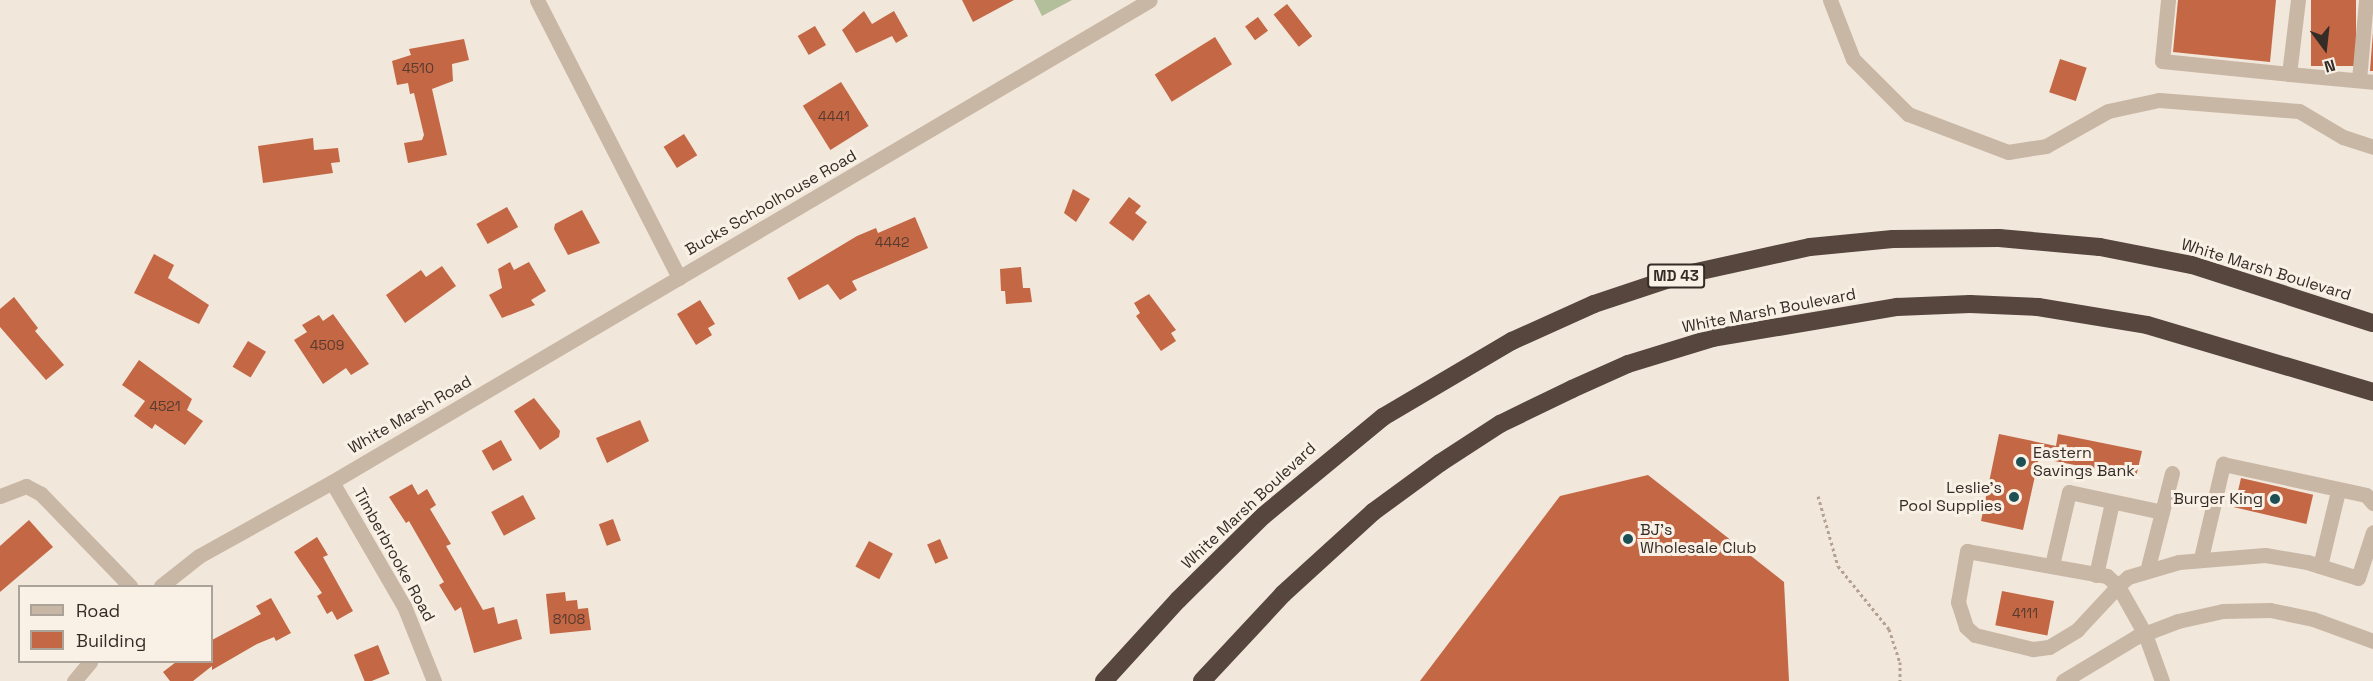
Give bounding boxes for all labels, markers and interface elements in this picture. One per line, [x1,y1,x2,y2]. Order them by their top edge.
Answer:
north arrow [2295,18,2355,78]
text: N [2322,54,2338,77]
house number: 4510 [402,60,434,76]
house number: 4441 [818,108,850,124]
street label: Bucks Schoolhouse Road [682,146,860,260]
house number: 4442 [875,234,909,250]
street label: White Marsh Boulevard [2179,235,2353,305]
road number: MD 43 [1646,264,1706,288]
street label: White Marsh Boulevard [1680,285,1858,337]
house number: 4509 [310,337,344,353]
street label: White Marsh Road [345,372,475,458]
house number: 4521 [149,398,181,414]
street label: White Marsh Boulevard [1178,439,1320,573]
place label: Eastern Savings Bank [2033,443,2135,481]
marker: Eastern Savings Bank [2014,455,2028,469]
place label: Leslie's Pool Supplies [1899,478,2002,516]
street label: Timberbrooke Road [349,485,439,625]
place label: Burger King [2173,489,2263,509]
marker: Leslie's Pool Supplies [2007,490,2021,504]
marker: Burger King [2268,492,2282,506]
place label: BJ's Wholesale Club [1640,520,1756,558]
marker: BJ's Wholesale Club [1621,532,1635,546]
legend [18,585,213,663]
text: Road [76,599,120,622]
house number: 4111 [2012,605,2038,621]
house number: 8108 [553,611,585,627]
text: Building [76,629,146,652]

